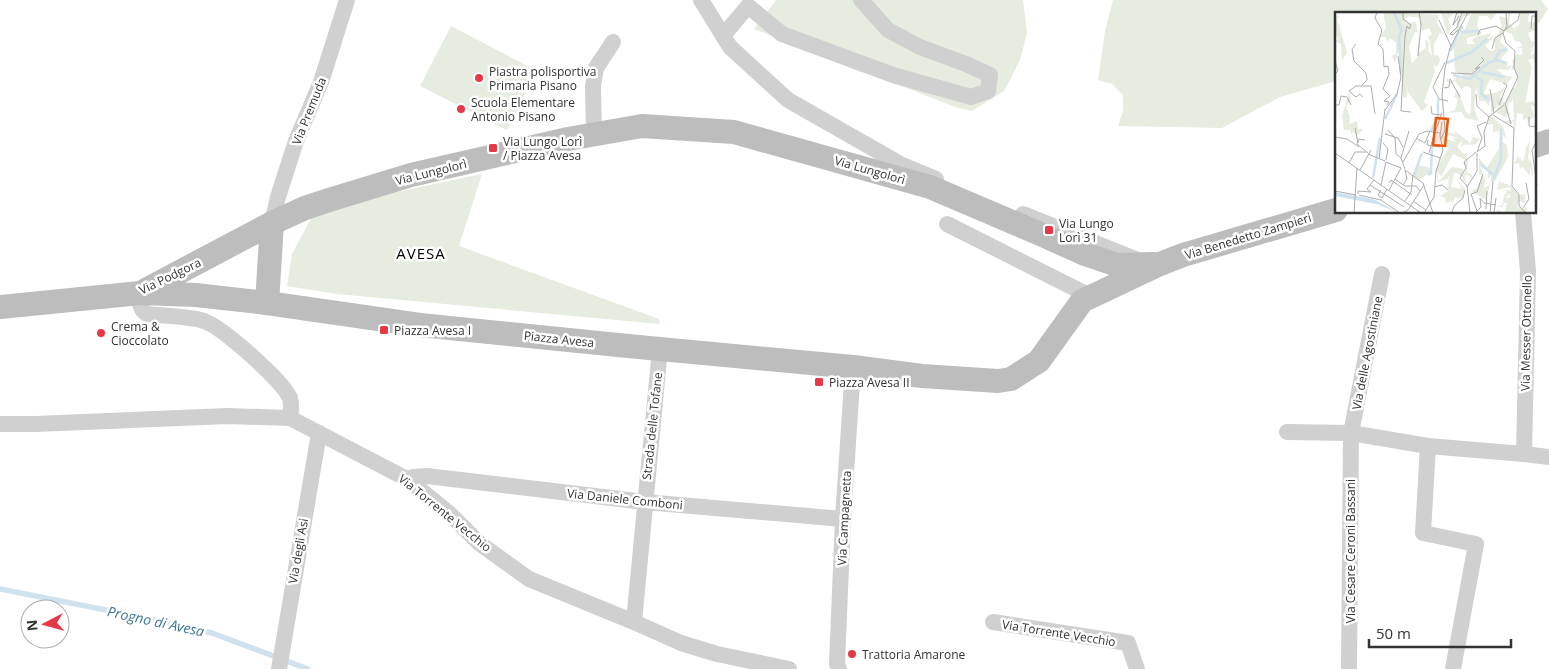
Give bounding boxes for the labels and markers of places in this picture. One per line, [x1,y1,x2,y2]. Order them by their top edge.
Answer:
place label: Piastra polisportiva Primaria Pisano [489,63,596,94]
marker: Piastra polisportiva Primaria Pisano [473,72,485,84]
place label: Scuola Elementare Antonio Pisano [471,94,575,125]
marker: Scuola Elementare Antonio Pisano [455,103,467,115]
place label: Via Lungo Lorì / Piazza Avesa [503,133,582,164]
marker: Via Lungo Lorì / Piazza Avesa [487,142,499,154]
place label: Via Lungo Lorì 31 [1059,215,1114,246]
marker: Via Lungo Lorì 31 [1043,224,1055,236]
place label: Crema & Cioccolato [111,318,169,349]
place label: Piazza Avesa I [394,322,471,339]
marker: Piazza Avesa I [378,324,390,336]
marker: Crema & Cioccolato [95,327,107,339]
place label: Piazza Avesa II [829,374,909,391]
marker: Piazza Avesa II [813,376,825,388]
place label: Trattoria Amarone [862,646,966,663]
marker: Trattoria Amarone [846,648,858,660]

